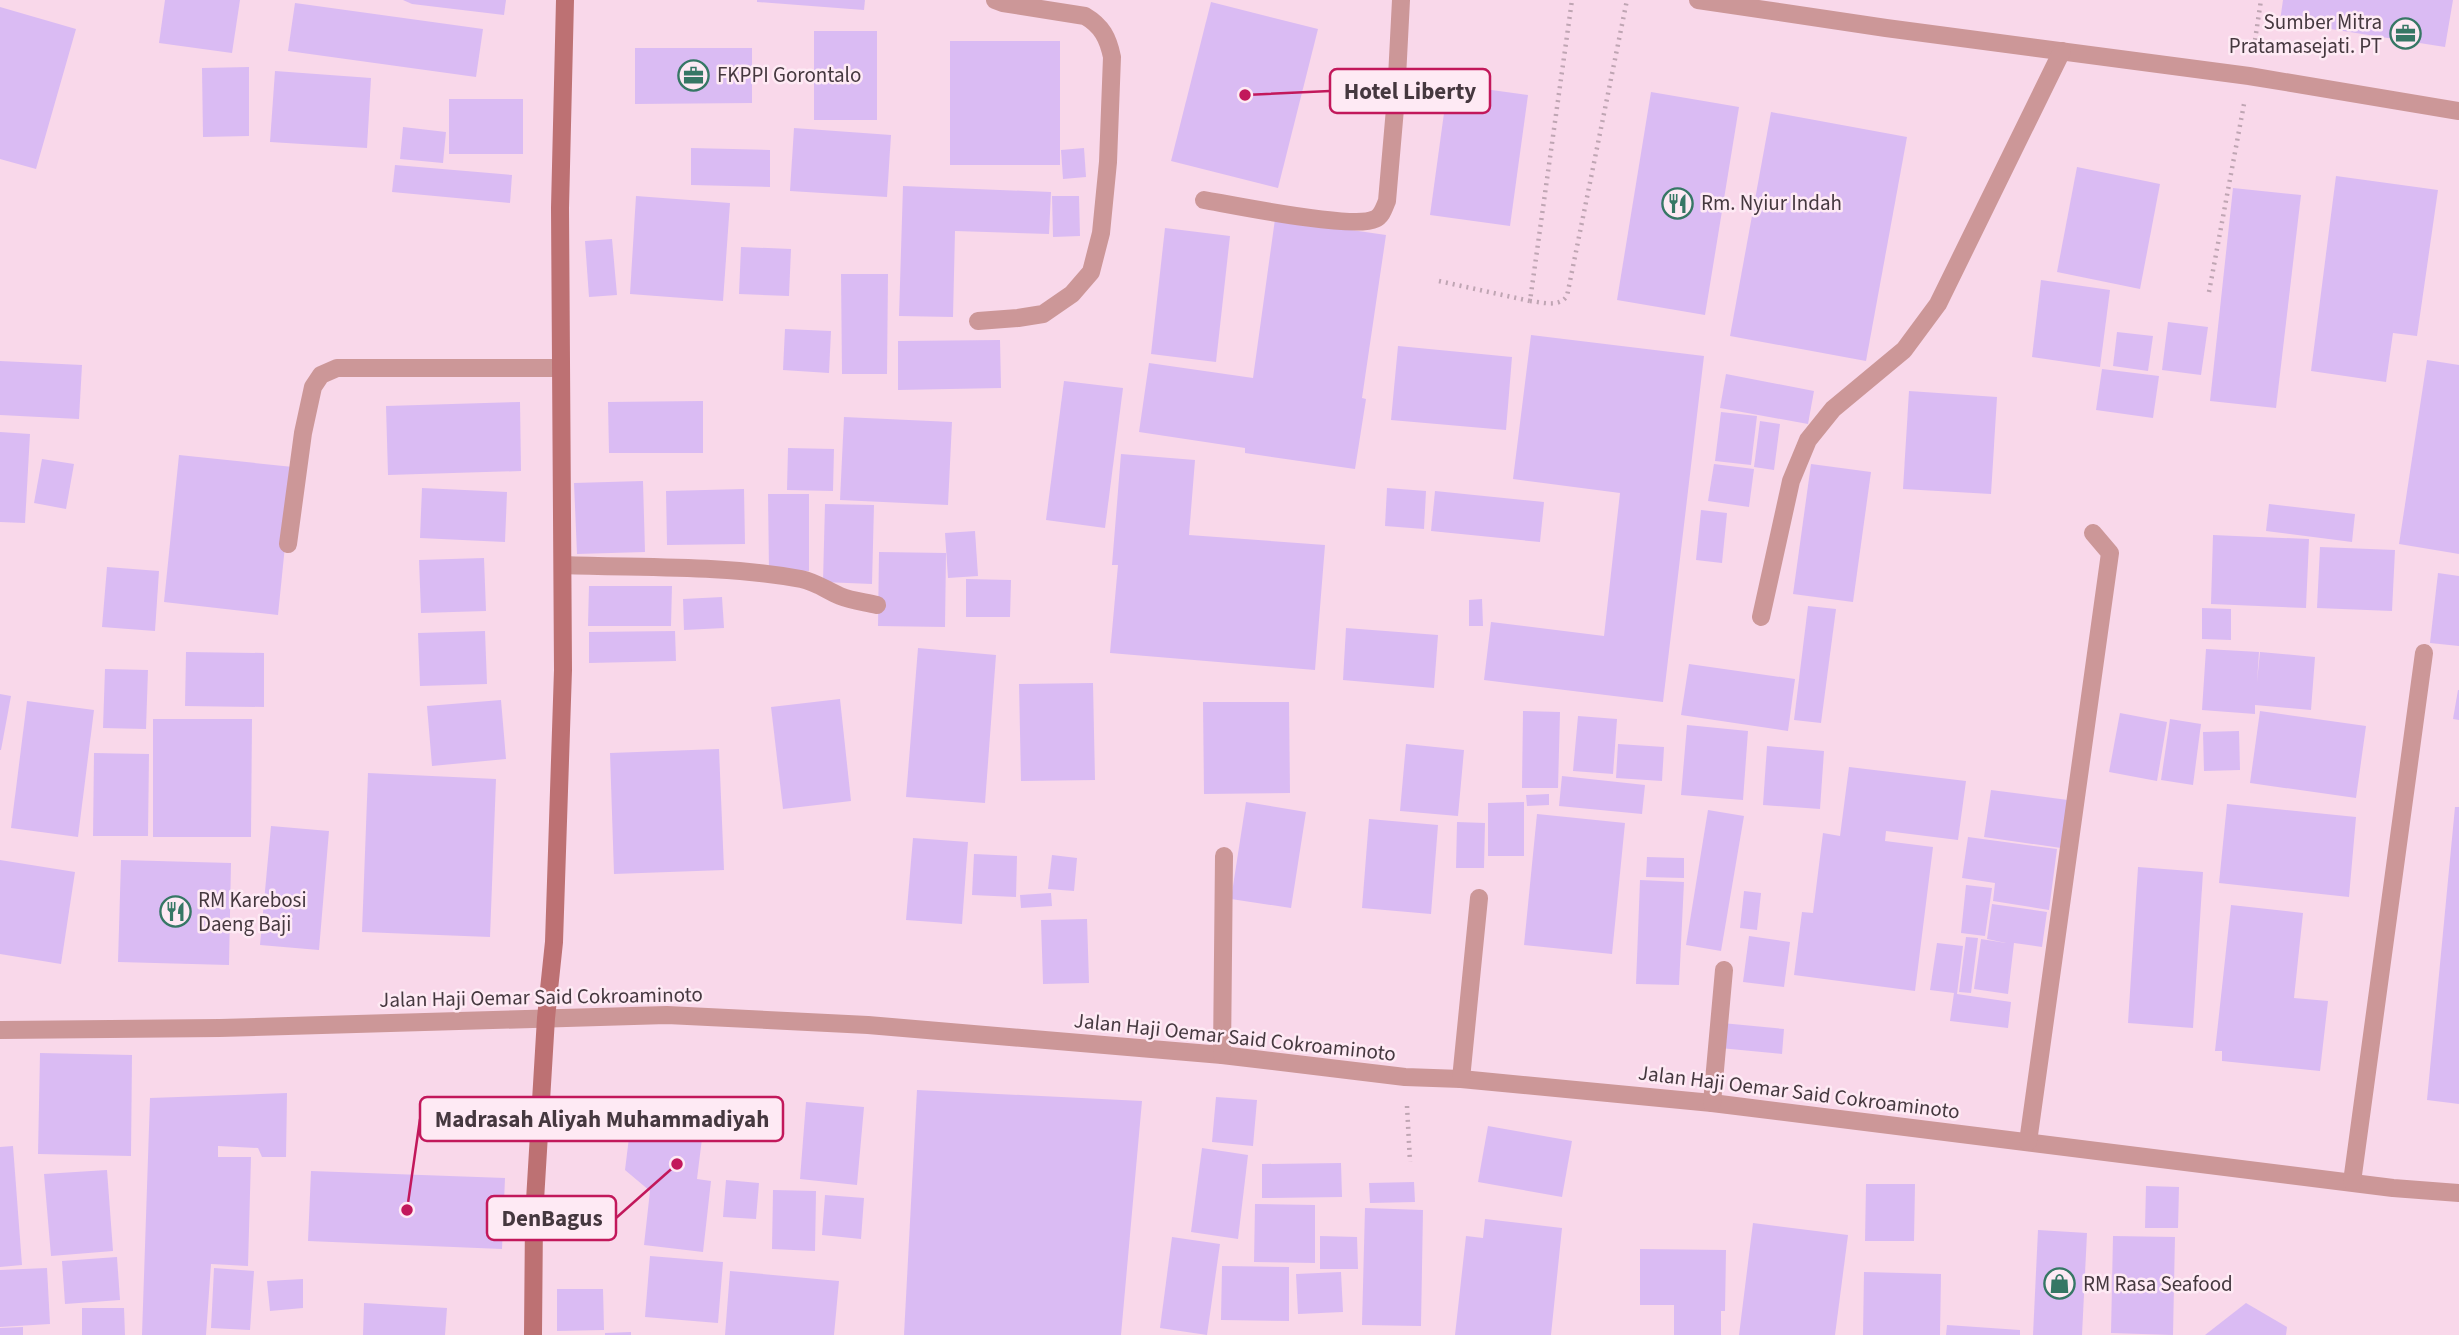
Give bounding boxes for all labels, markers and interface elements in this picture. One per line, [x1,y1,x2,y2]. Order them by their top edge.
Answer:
place label: Sumber Mitra Pratamasejati. PT [2229,7,2382,61]
office icon: Sumber Mitra Pratamasejati. PT [2388,17,2422,51]
office icon: FKPPI Gorontalo [677,58,711,92]
place label: FKPPI Gorontalo [717,60,861,90]
callout: Hotel Liberty [1330,69,1490,113]
text: Hotel Liberty [1344,75,1476,108]
restaurant icon: Rm. Nyiur Indah [1661,186,1695,220]
place label: Rm. Nyiur Indah [1701,188,1842,218]
place label: RM Karebosi Daeng Baji [198,885,307,939]
restaurant icon: RM Karebosi Daeng Baji [158,895,192,929]
street label: Jalan Haji Oemar Said Cokroaminoto [379,979,703,1015]
street label: Jalan Haji Oemar Said Cokroaminoto [1073,1005,1397,1069]
street label: Jalan Haji Oemar Said Cokroaminoto [1637,1057,1961,1127]
callout: Madrasah Aliyah Muhammadiyah [420,1097,783,1141]
text: Madrasah Aliyah Muhammadiyah [435,1103,769,1136]
callout: DenBagus [487,1196,616,1240]
text: DenBagus [501,1202,603,1235]
shop icon: RM Rasa Seafood [2043,1267,2077,1301]
place label: RM Rasa Seafood [2083,1269,2233,1299]

